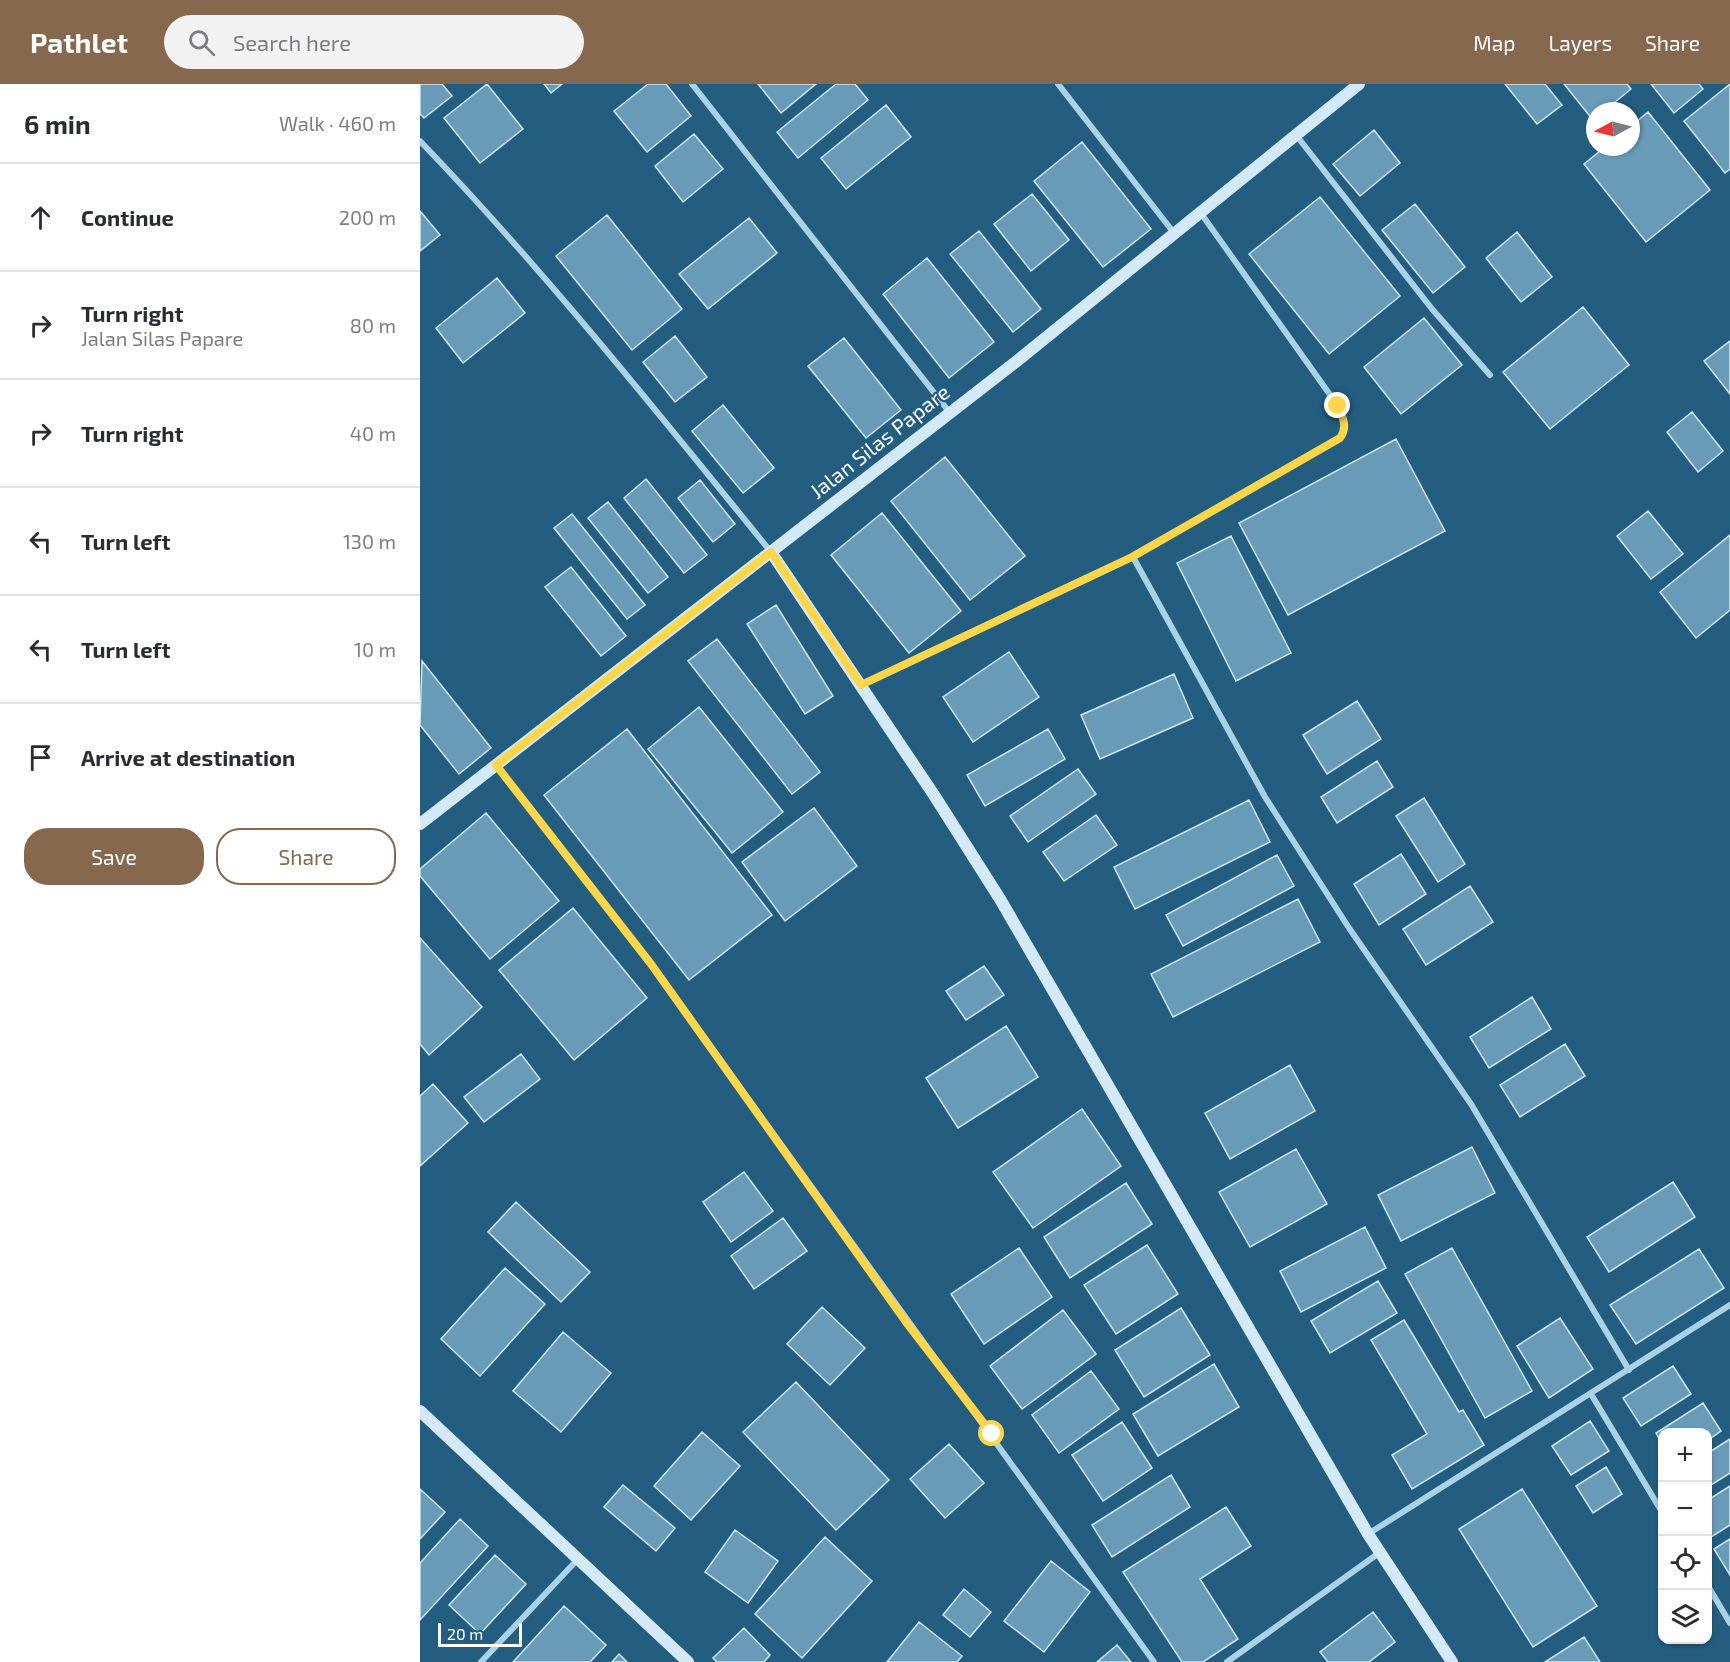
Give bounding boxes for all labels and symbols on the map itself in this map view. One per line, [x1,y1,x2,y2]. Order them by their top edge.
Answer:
north arrow [1586,102,1640,156]
street label: Jalan Silas Papare [804,379,954,503]
route end [1324,392,1350,418]
route start [978,1420,1004,1446]
scale bar [438,1620,522,1648]

